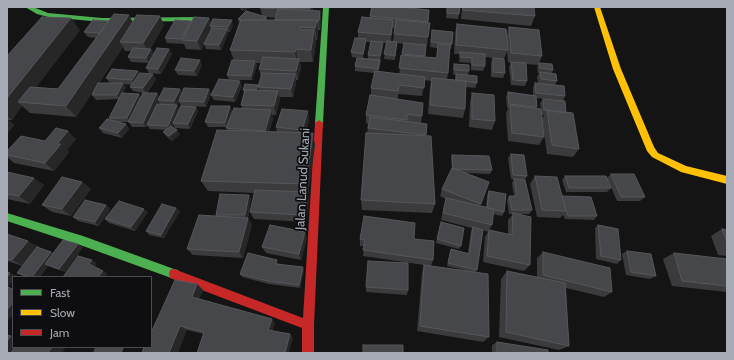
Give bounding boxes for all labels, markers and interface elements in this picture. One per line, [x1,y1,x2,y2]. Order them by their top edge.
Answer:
street label: Jalan Lanud Sukani [293,128,313,230]
legend [12,276,152,348]
text: Fast [50,285,70,300]
text: Slow [50,305,75,320]
text: Jam [50,325,69,340]

